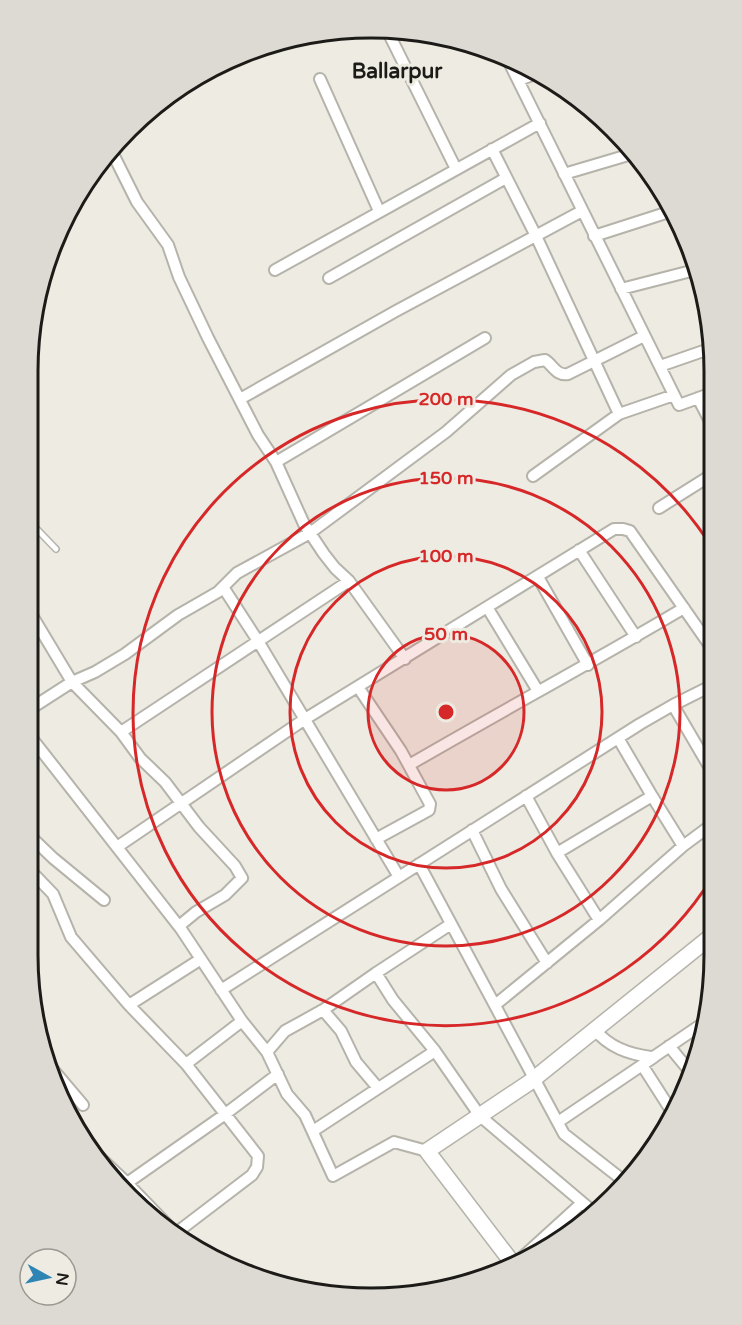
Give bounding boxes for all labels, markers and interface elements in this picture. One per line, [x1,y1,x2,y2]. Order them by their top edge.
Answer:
district label: Ballarpur [352,59,443,84]
text: 200 m [418,388,474,410]
text: 150 m [418,467,474,489]
text: 100 m [418,545,474,567]
text: 50 m [424,623,468,645]
centre of rings [436,702,456,722]
north arrow [18,1247,78,1307]
text: N [51,1271,73,1287]

